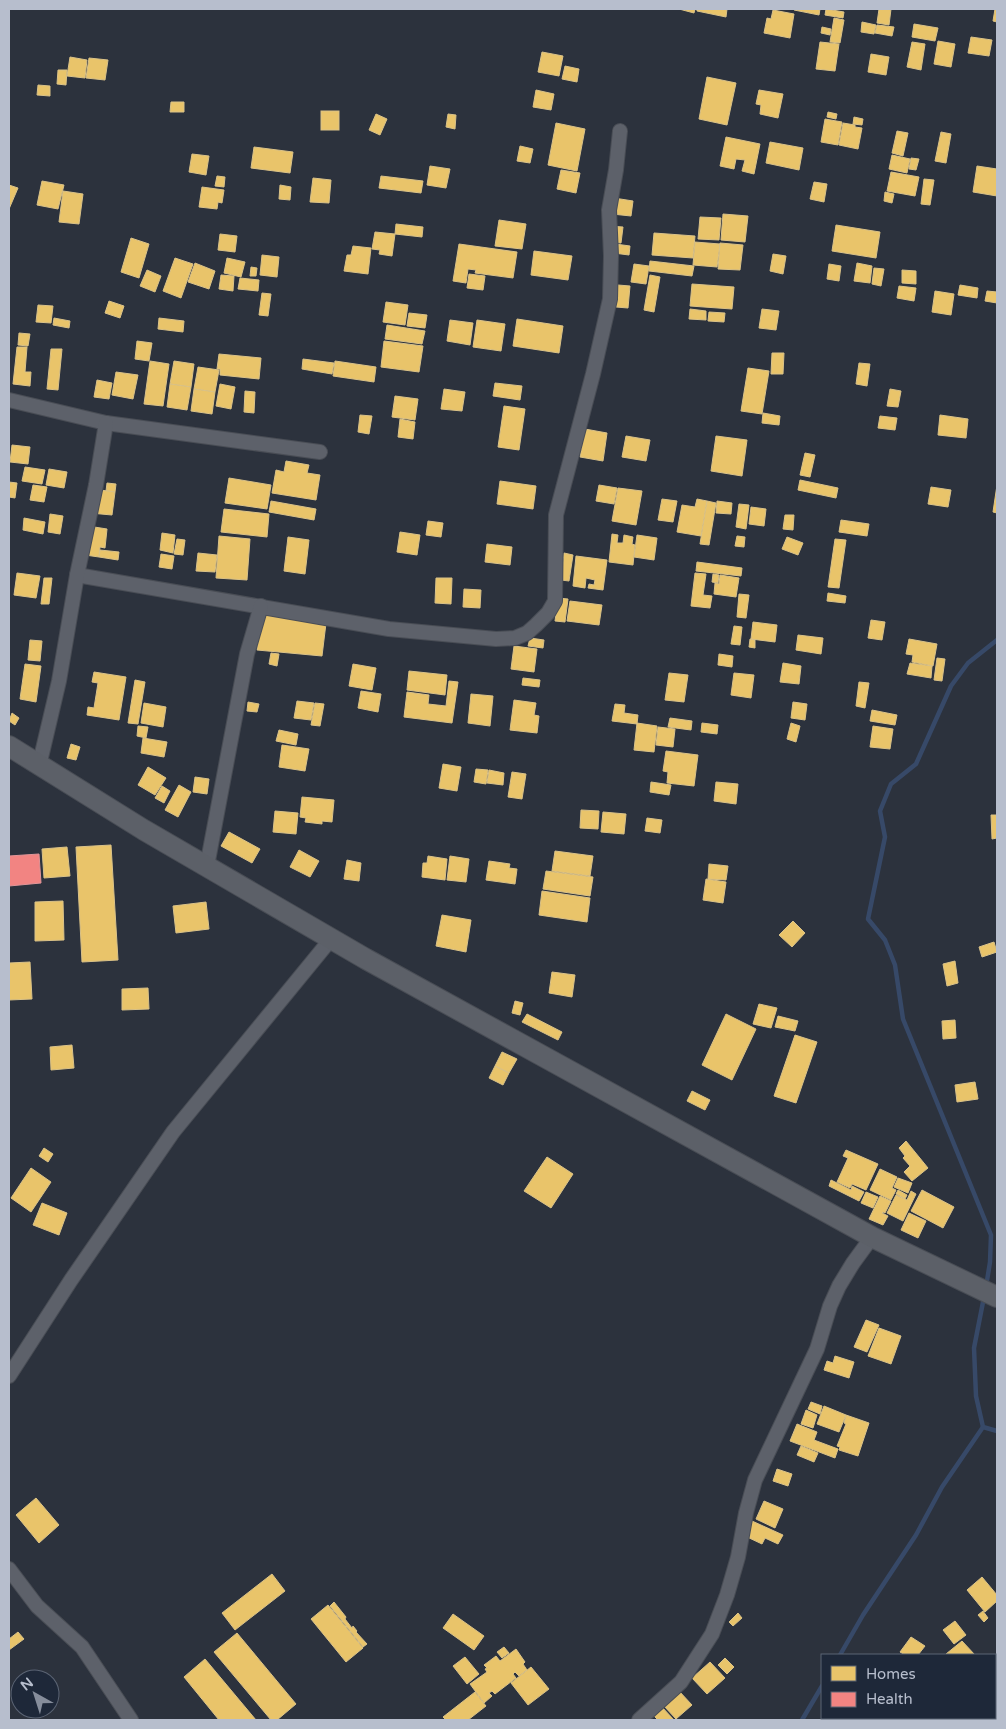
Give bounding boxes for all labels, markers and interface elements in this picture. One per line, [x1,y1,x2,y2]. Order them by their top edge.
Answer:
legend [821,1654,996,1719]
text: Homes [866,1665,916,1683]
north arrow [10,1669,60,1719]
text: N [17,1674,37,1694]
text: Health [866,1690,913,1708]

